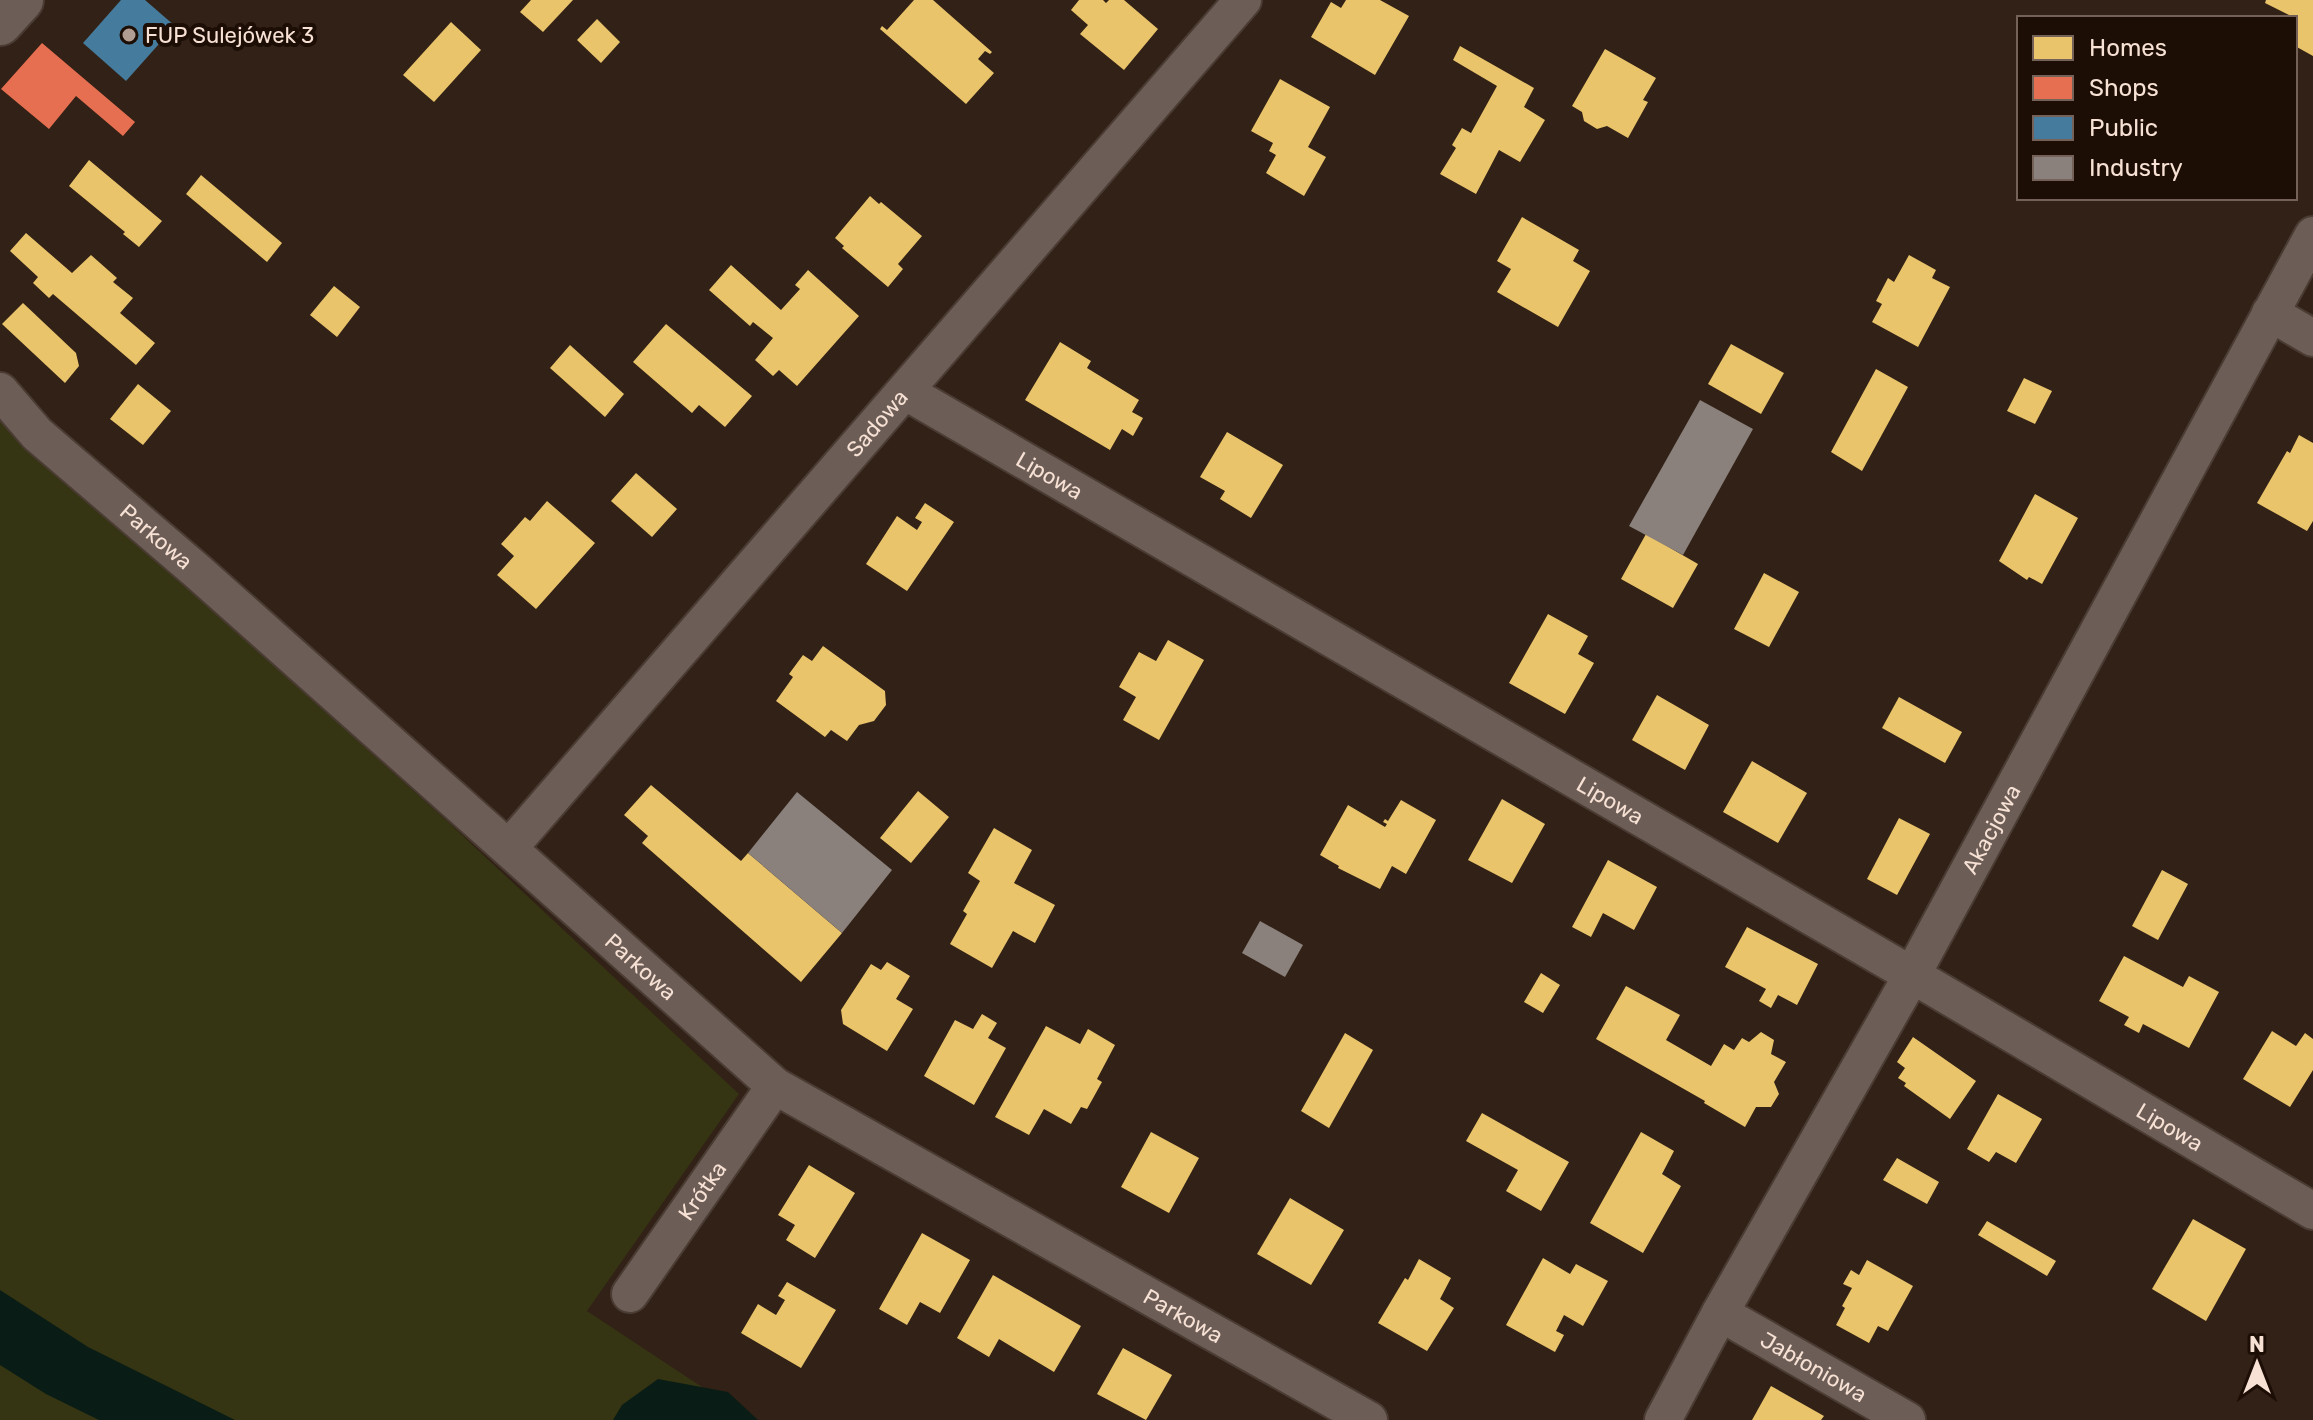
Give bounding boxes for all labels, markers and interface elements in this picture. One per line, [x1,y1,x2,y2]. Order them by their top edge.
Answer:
legend [2017,16,2297,200]
place label: FUP Sulejówek 3 [145,22,314,49]
marker: FUP Sulejówek 3 [120,26,138,44]
text: Homes [2089,34,2167,62]
text: Shops [2089,74,2159,102]
text: Public [2089,114,2158,142]
text: Industry [2089,154,2183,182]
street label: Sadowa [840,384,913,462]
street label: Lipowa [1011,445,1088,505]
street label: Parkowa [115,498,198,575]
street label: Lipowa [1572,770,1648,830]
street label: Akacjowa [1956,780,2026,878]
street label: Parkowa [599,928,682,1006]
street label: Lipowa [2132,1097,2208,1157]
street label: Krótka [672,1156,732,1225]
street label: Parkowa [1139,1283,1228,1349]
north arrow [2217,1324,2297,1404]
street label: Jabłoniowa [1756,1326,1872,1408]
text: N [2249,1331,2265,1358]

